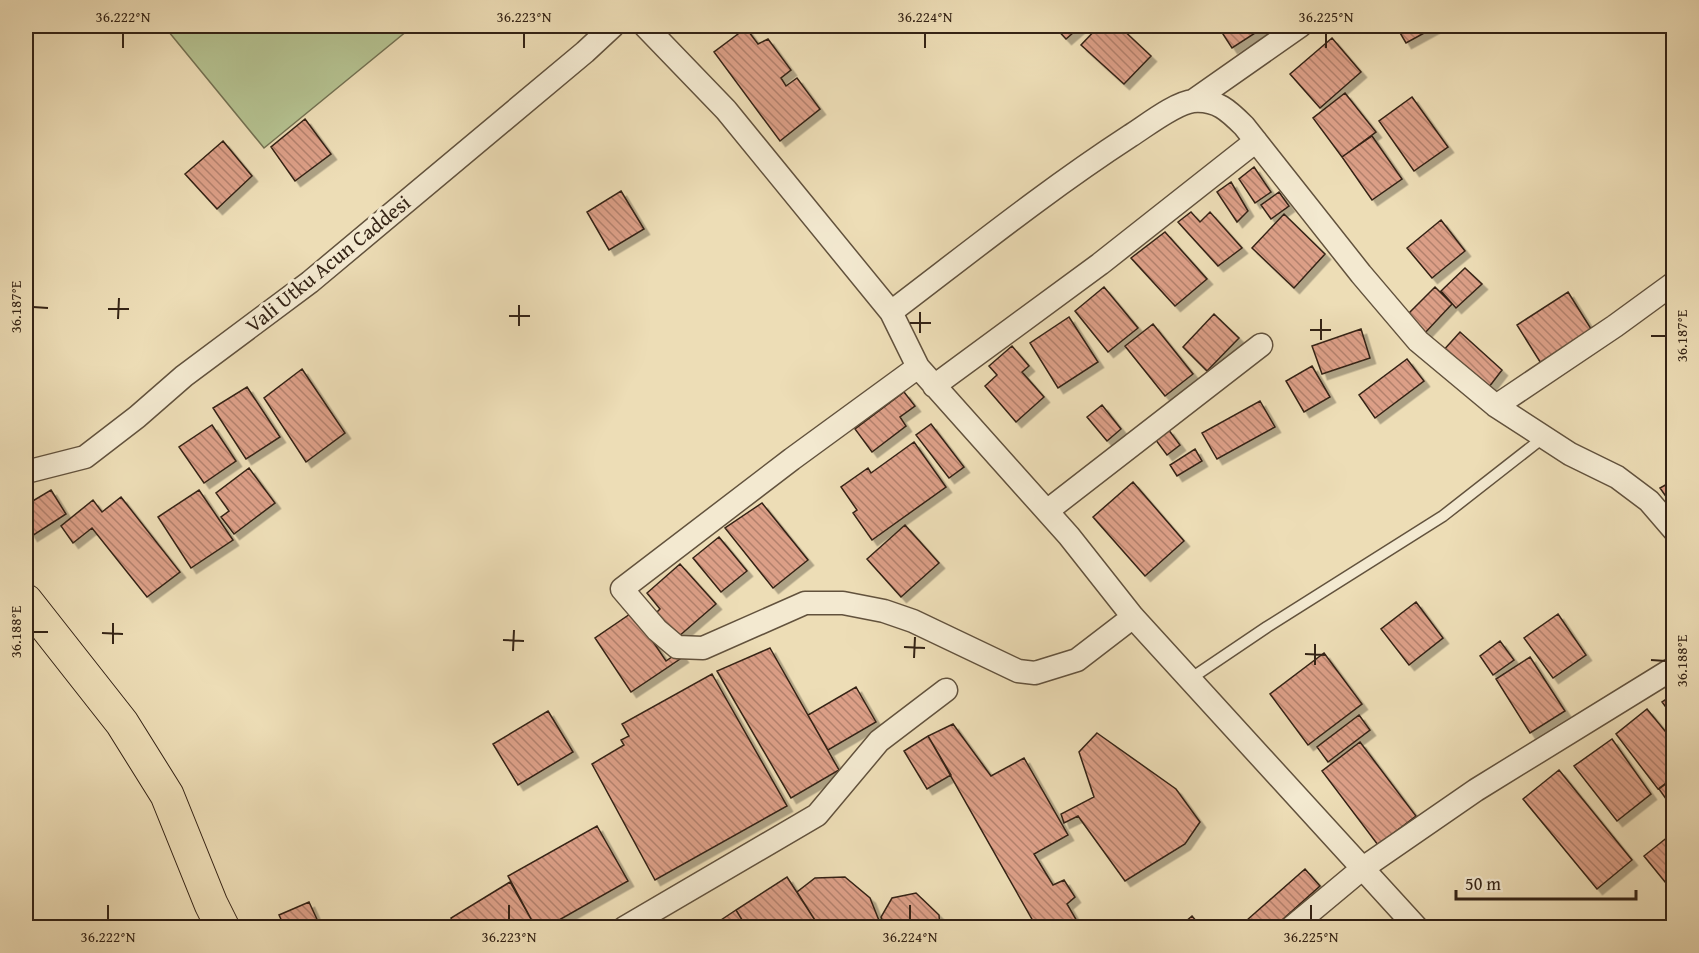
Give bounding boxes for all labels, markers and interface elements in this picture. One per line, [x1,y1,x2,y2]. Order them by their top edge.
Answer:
text: 36.222°N [96,6,151,27]
text: 36.223°N [497,6,552,27]
text: 36.224°N [898,6,953,27]
text: 36.225°N [1299,6,1354,27]
street label: Vali Utku Acun Caddesi [238,187,417,340]
text: 36.187°E [5,280,26,333]
text: 36.187°E [1671,309,1692,362]
text: 36.188°E [5,605,26,658]
text: 36.188°E [1671,634,1692,687]
scale bar [1456,863,1636,901]
text: 50 m [1465,870,1501,897]
text: 36.222°N [81,926,136,947]
text: 36.223°N [482,926,537,947]
text: 36.224°N [883,926,938,947]
text: 36.225°N [1284,926,1339,947]

